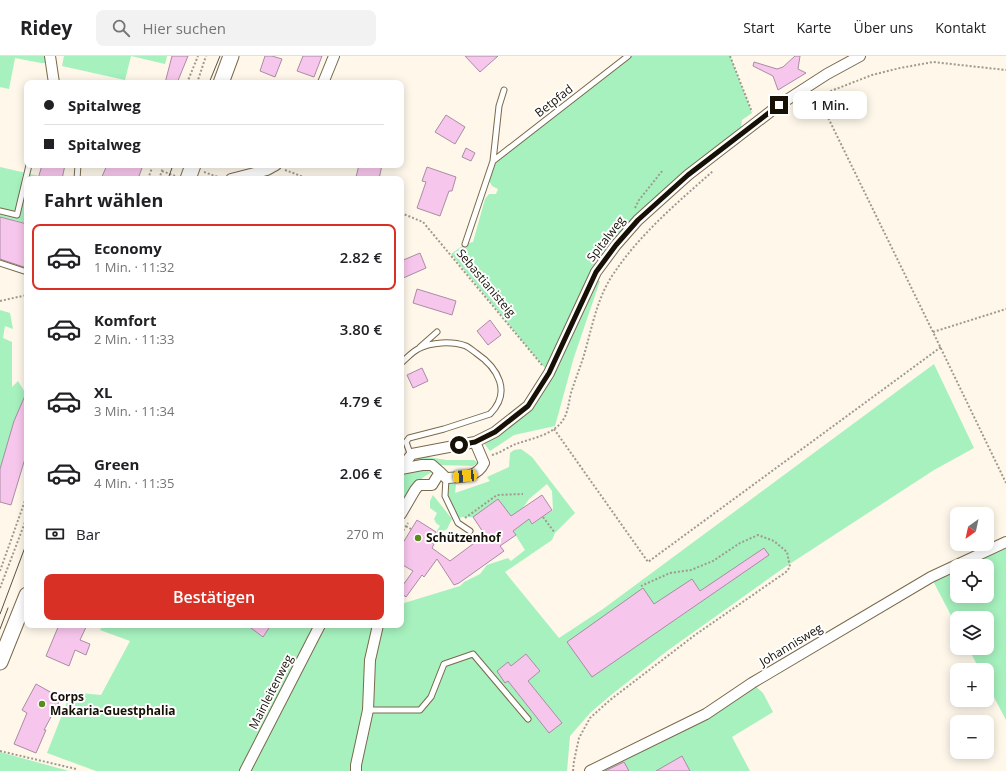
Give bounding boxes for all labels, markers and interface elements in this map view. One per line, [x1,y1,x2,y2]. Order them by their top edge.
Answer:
search box [96,10,376,46]
text: Ridey [20,15,72,41]
icon: search [110,17,132,39]
text: Hier suchen [142,18,226,38]
text: Start [743,18,775,37]
text: Karte [797,18,831,37]
text: Über uns [853,18,913,37]
text: Kontakt [935,18,986,37]
street label: Betpfad [531,80,576,121]
callout: 1 Min. [793,91,867,119]
text: Spitalweg [68,95,141,115]
route end [770,96,788,114]
text: 1 Min. [811,96,849,114]
text: Spitalweg [68,134,141,154]
text: Fahrt wählen [44,188,163,212]
street label: Spitalweg [582,212,629,265]
text: Economy [94,238,162,258]
icon: car [46,239,82,275]
street label: Sebastianisteig [453,245,520,321]
text: 2.82 € [340,247,382,267]
text: 1 Min. · 11:32 [94,258,175,276]
text: Komfort [94,310,156,330]
icon: car [46,311,82,347]
text: 3.80 € [340,319,382,339]
text: 2 Min. · 11:33 [94,330,175,348]
text: XL [94,382,112,402]
icon: car [46,383,82,419]
text: 4.79 € [340,391,382,411]
text: 3 Min. · 11:34 [94,402,175,420]
route start [450,436,468,454]
text: Green [94,454,139,474]
icon: car [46,455,82,491]
text: 2.06 € [340,463,382,483]
car [453,469,477,483]
text: 4 Min. · 11:35 [94,474,175,492]
north arrow [950,507,994,551]
map controls [950,507,994,759]
icon: cash [44,523,66,545]
text: Bar [76,524,100,544]
text: 270 m [346,525,384,543]
place label: Schützenhof [426,529,502,546]
marker: Schützenhof [413,533,423,543]
button: locate [950,559,994,603]
button: Bestätigen [44,574,384,620]
button: layers [950,611,994,655]
street label: Johannisweg [755,619,826,671]
street label: Mainleitenweg [244,651,297,732]
button: + [950,663,994,707]
place label: Corps Makaria-Guestphalia [50,688,176,719]
marker: Corps Makaria-Guestphalia [37,699,47,709]
button: − [950,715,994,759]

